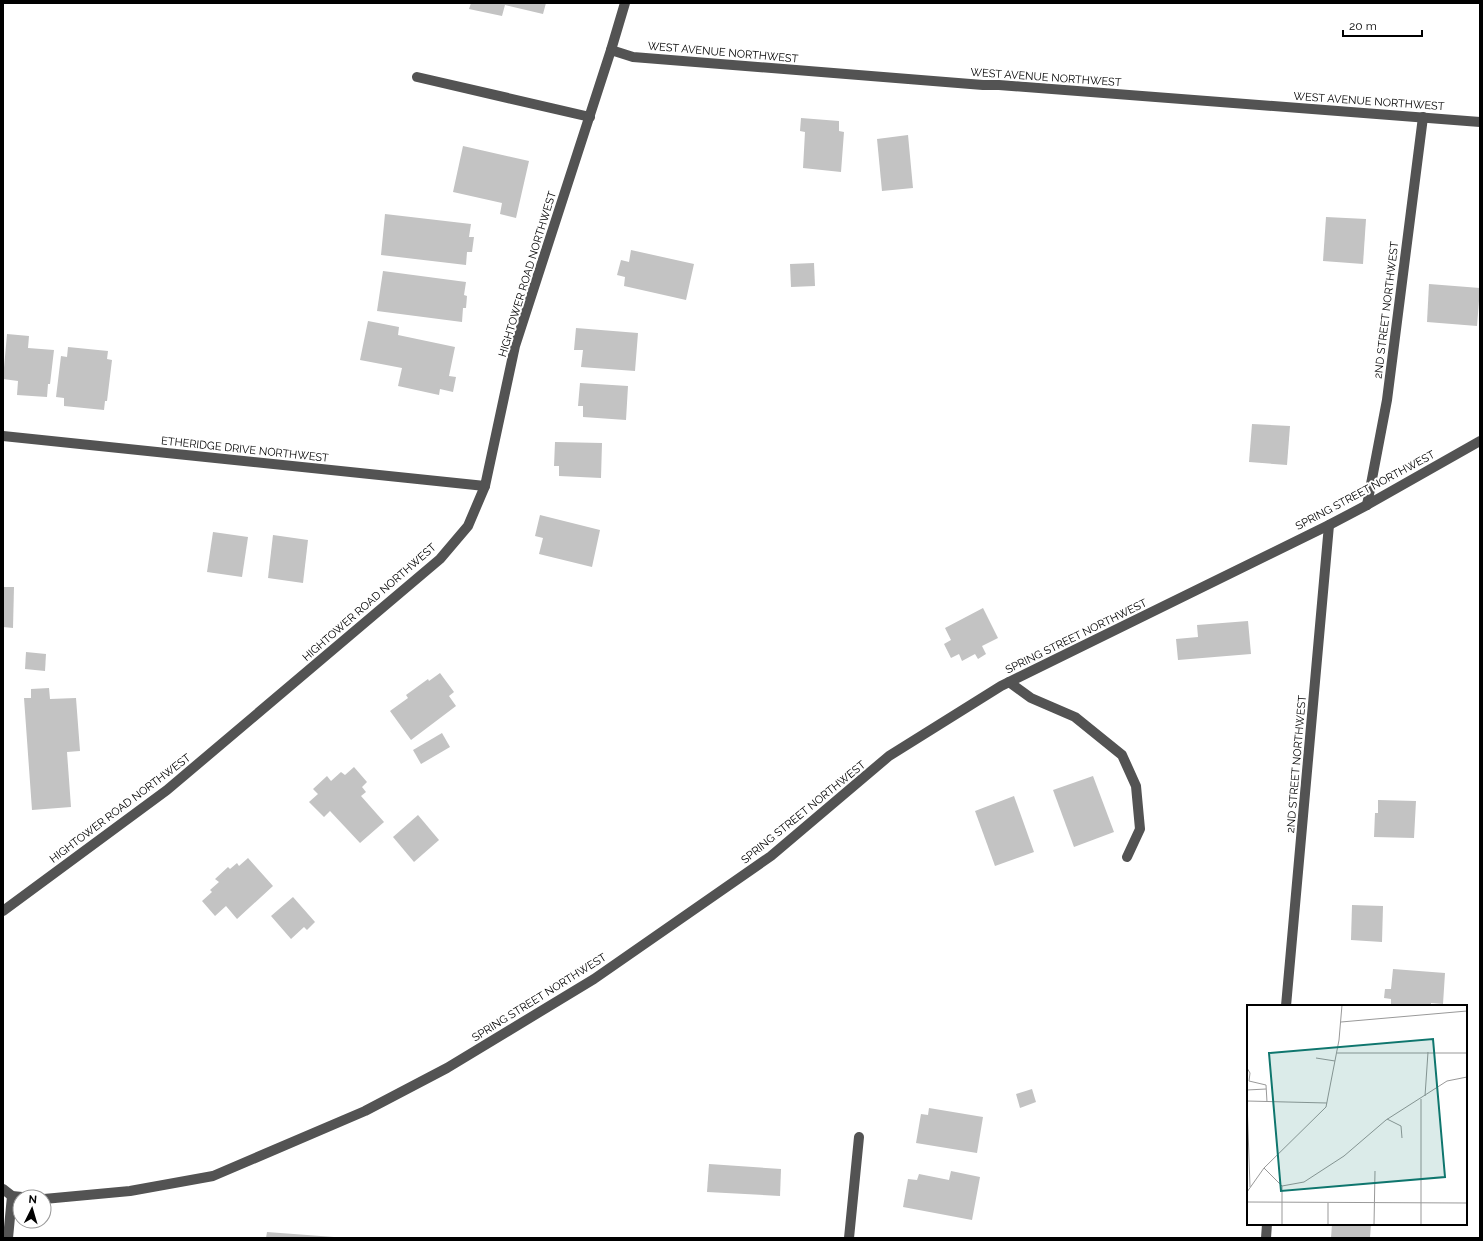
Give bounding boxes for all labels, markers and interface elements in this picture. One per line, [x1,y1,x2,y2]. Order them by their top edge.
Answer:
scale bar [1343,12,1422,38]
text: 20 m [1349,19,1377,33]
street label: WEST AVENUE NORTHWEST [647,39,799,66]
street label: WEST AVENUE NORTHWEST [970,66,1122,89]
street label: WEST AVENUE NORTHWEST [1293,90,1445,113]
street label: HIGHTOWER ROAD NORTHWEST [496,189,559,359]
street label: 2ND STREET NORTHWEST [1372,240,1401,379]
street label: ETHERIDGE DRIVE NORTHWEST [161,434,330,465]
street label: SPRING STREET NORTHWEST [1293,448,1437,533]
street label: HIGHTOWER ROAD NORTHWEST [300,541,439,664]
street label: SPRING STREET NORTHWEST [1003,596,1149,676]
street label: 2ND STREET NORTHWEST [1284,694,1309,833]
street label: HIGHTOWER ROAD NORTHWEST [47,751,193,866]
street label: SPRING STREET NORTHWEST [739,758,868,867]
street label: SPRING STREET NORTHWEST [470,950,609,1044]
inset map [1247,1005,1467,1225]
north arrow [12,1189,52,1229]
text: N [28,1193,38,1206]

